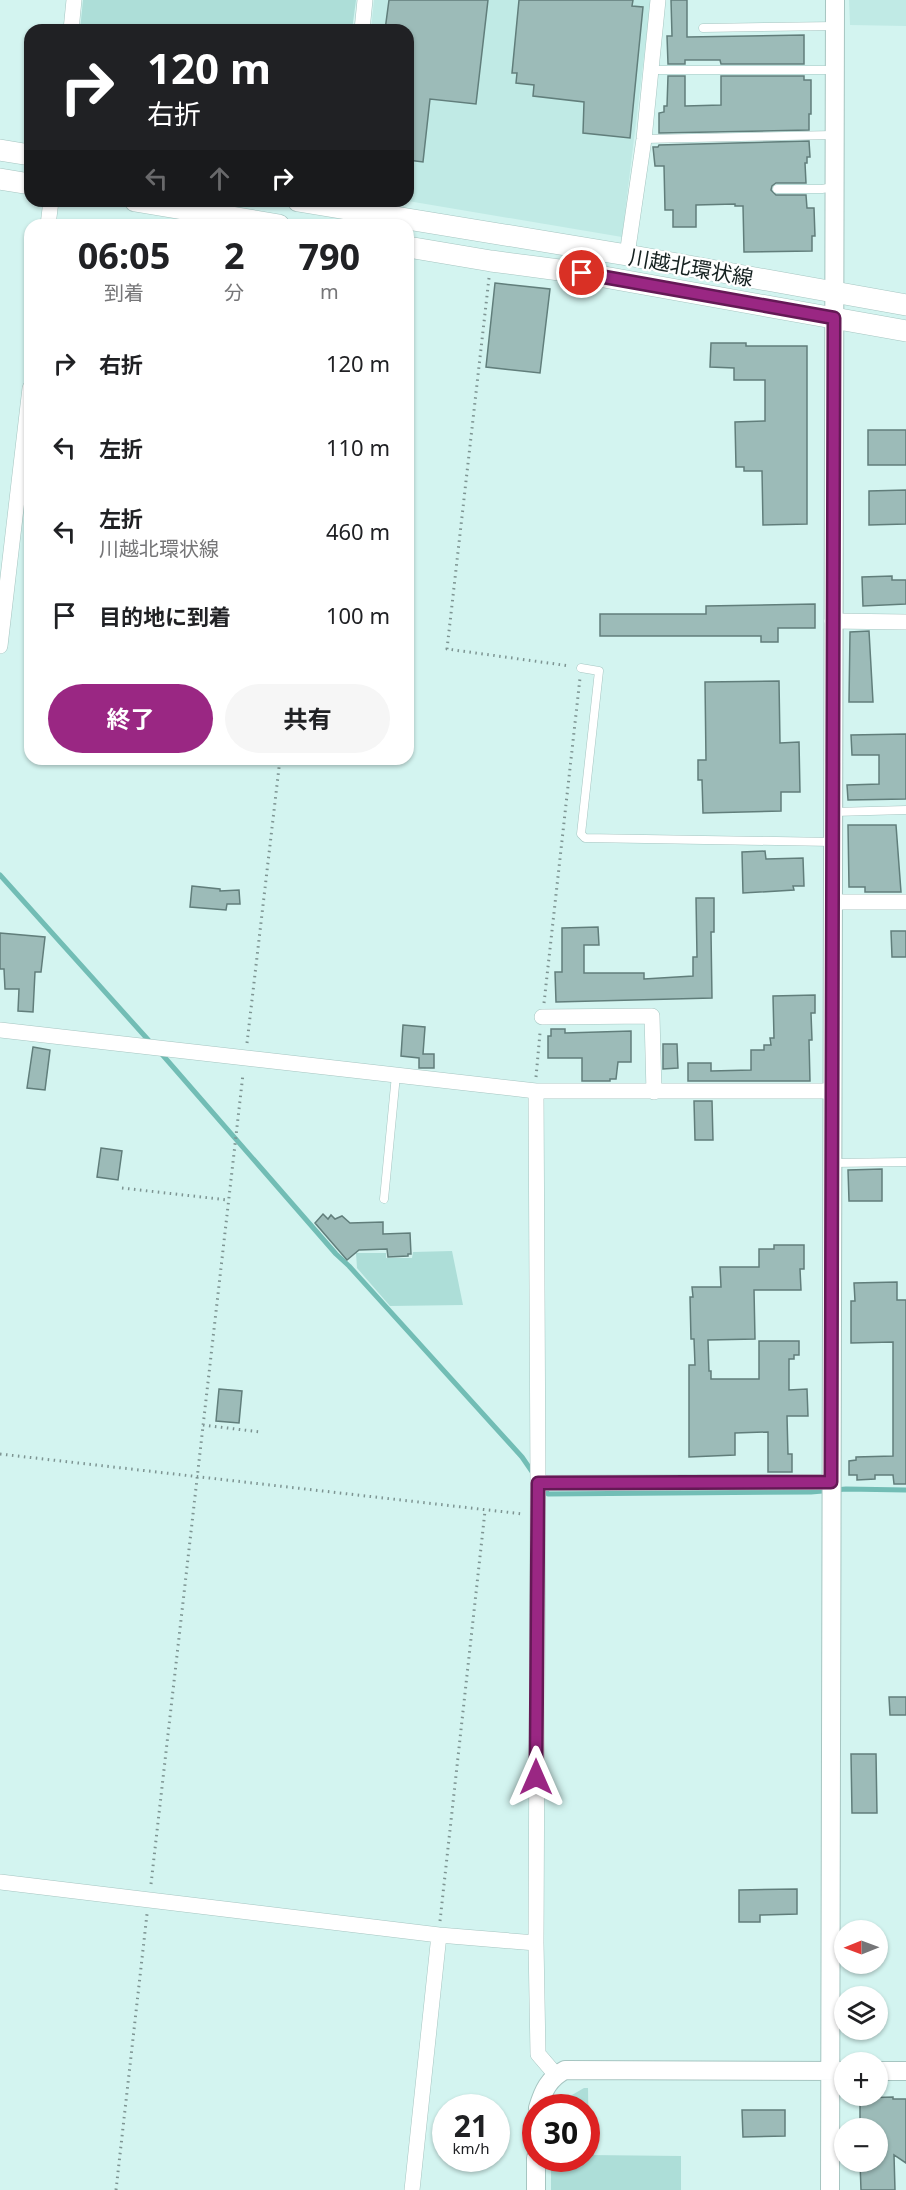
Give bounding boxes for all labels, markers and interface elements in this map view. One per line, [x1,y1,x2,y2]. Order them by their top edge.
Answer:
text: 120 m [147,39,271,96]
icon: right [48,48,126,126]
text: 右折 [147,95,201,132]
icon: left [140,162,173,195]
icon: ahead [203,162,236,195]
icon: right [266,162,299,195]
text: 06:05 [78,231,170,280]
text: 2 [224,231,245,280]
text: 790 [298,232,360,281]
street label: 川越北環状線 [627,242,755,292]
pin [556,247,607,298]
icon: arrive [565,256,598,289]
text: m [320,278,339,305]
text: 到着 [104,279,144,306]
text: 分 [224,279,244,306]
icon: right [48,347,81,380]
text: 120 m [326,348,390,378]
text: 右折 [99,349,143,379]
icon: left [48,431,81,464]
text: 110 m [326,432,390,462]
text: 左折 [99,433,143,463]
text: 左折 [99,503,143,533]
icon: left [48,515,81,548]
text: 460 m [326,516,390,546]
text: 川越北環状線 [99,535,219,562]
icon: arrive [48,599,81,632]
text: 100 m [326,600,390,630]
text: 目的地に到着 [99,601,231,631]
button: 終了 [48,684,213,753]
button: 共有 [225,684,390,753]
position arrow [504,1745,568,1809]
north arrow [834,1920,888,1974]
map controls [834,1920,888,2172]
button: layers [834,1986,888,2040]
button: + [834,2052,888,2106]
speed limit sign: 30 [522,2094,600,2172]
text: 21 [454,2105,488,2146]
button: − [834,2118,888,2172]
text: km/h [453,2138,489,2158]

